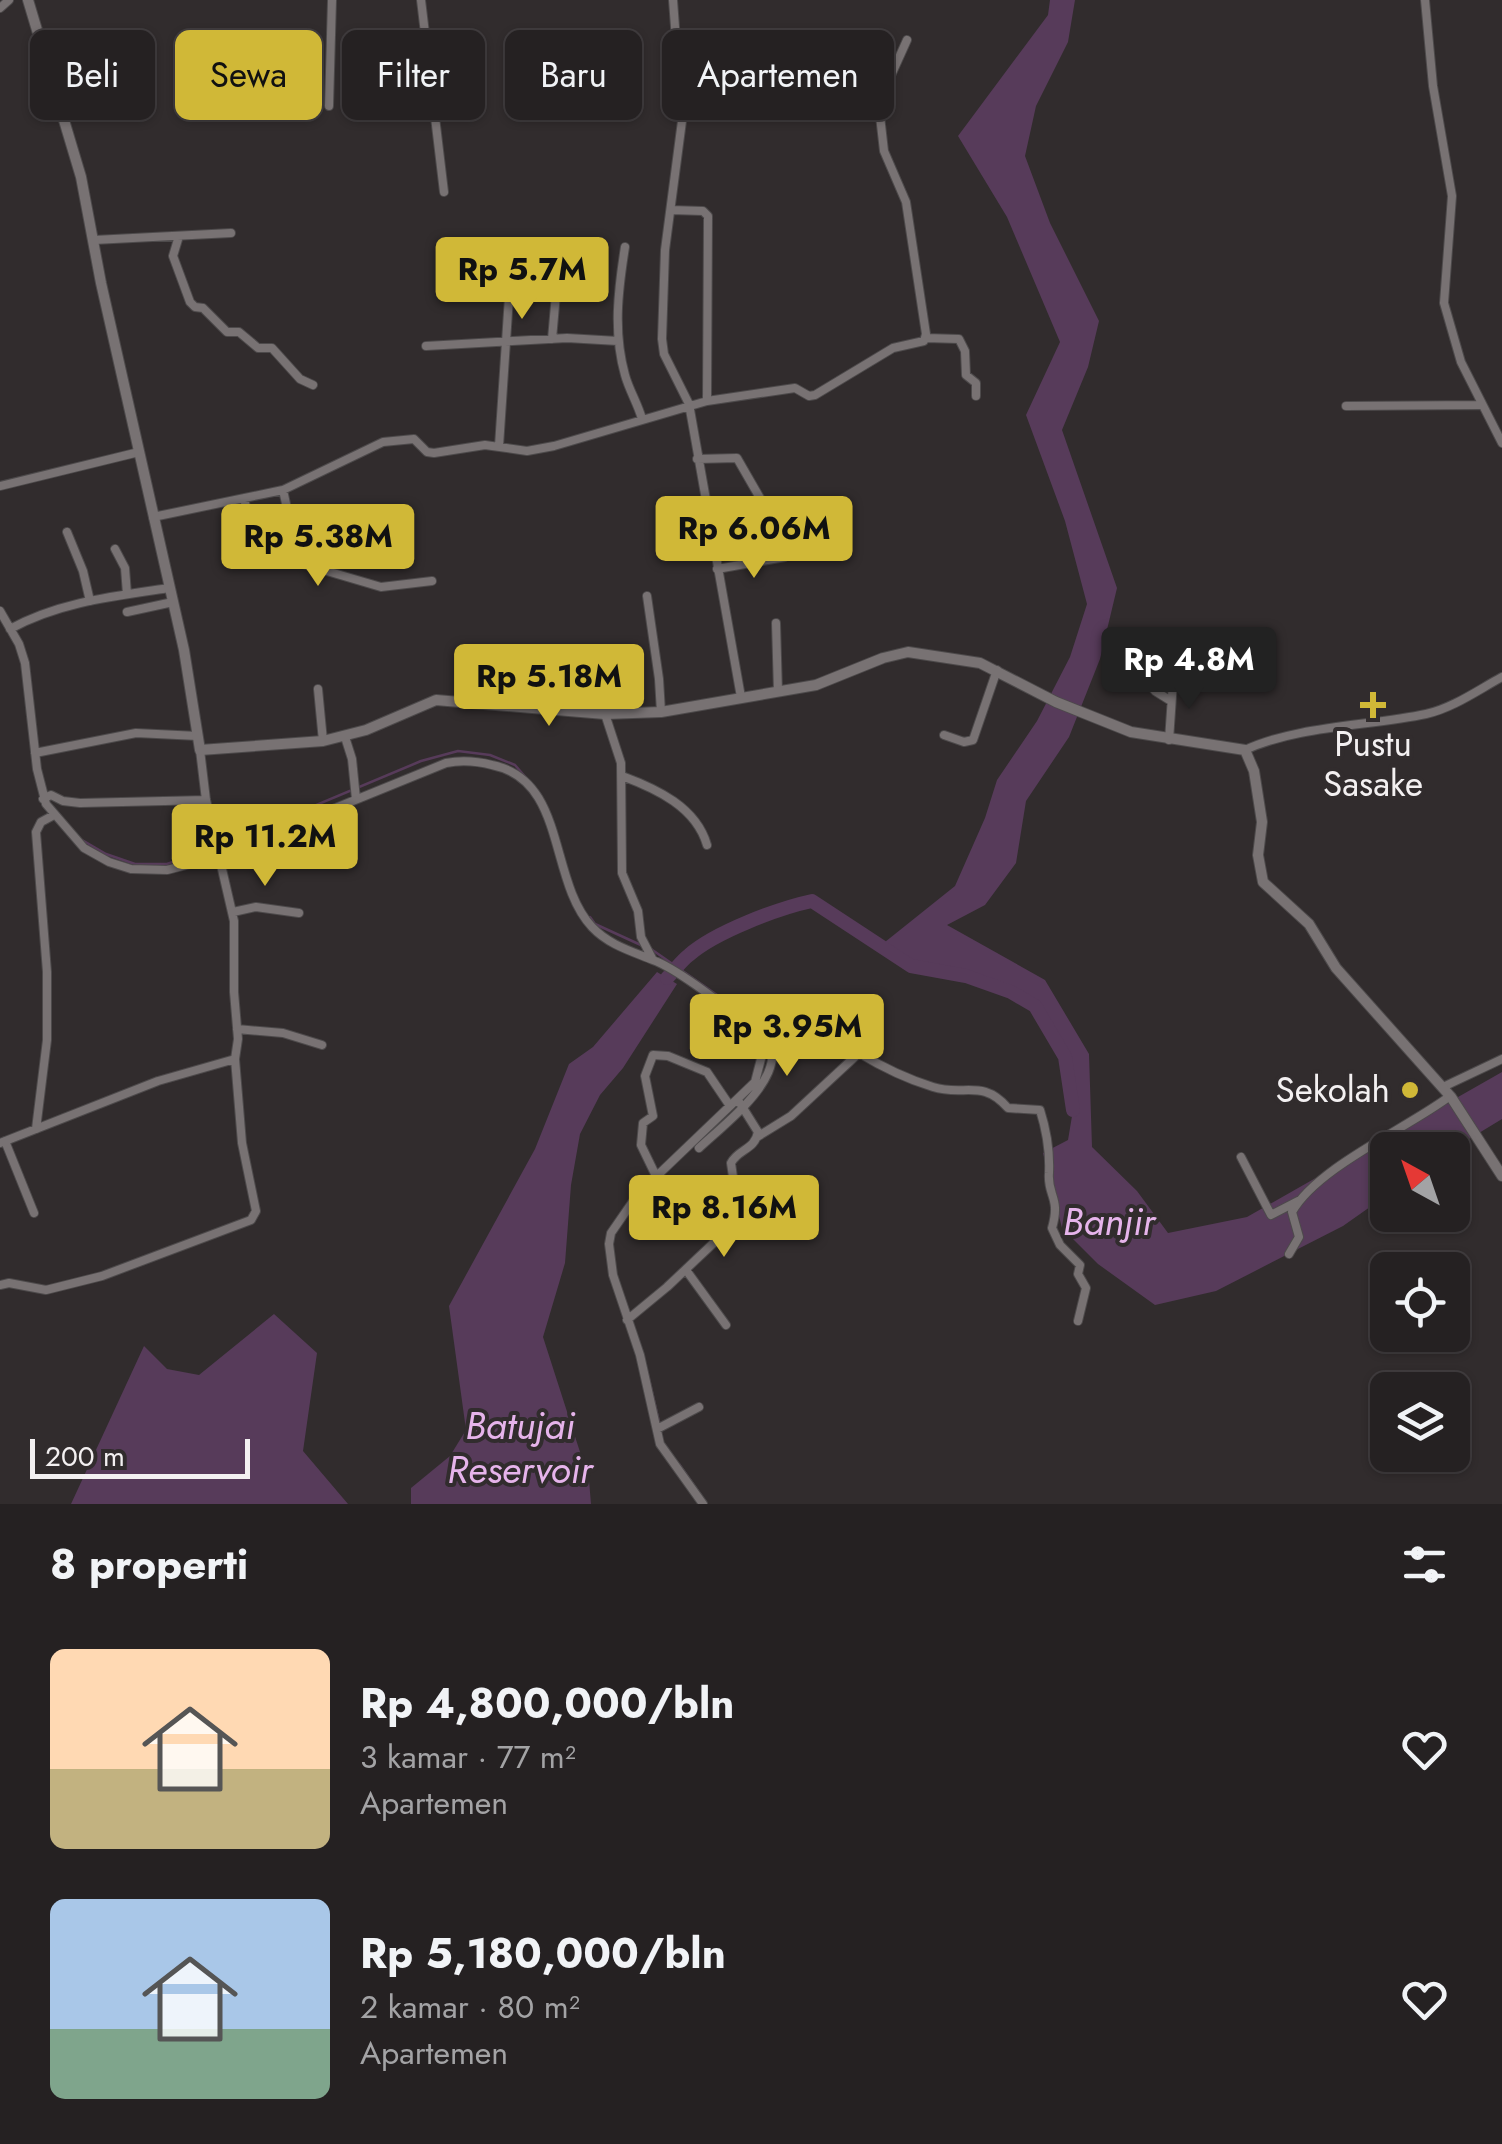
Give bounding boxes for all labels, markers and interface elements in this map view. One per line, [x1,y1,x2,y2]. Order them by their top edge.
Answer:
chip: Beli [30,30,155,120]
chip: Sewa [175,30,322,120]
chip: Filter [342,30,485,120]
chip: Baru [505,30,642,120]
chip: Apartemen [662,30,894,120]
pin: Rp 5.7M [430,237,614,322]
text: Rp 5.7M [458,246,586,292]
pin: Rp 6.06M [651,496,857,581]
pin: Rp 5.38M [215,504,421,589]
text: Rp 6.06M [678,505,830,551]
text: Rp 5.38M [243,513,393,559]
pin: Rp 4.8M [1097,627,1281,712]
text: Rp 4.8M [1123,636,1255,682]
pin: Rp 5.18M [446,644,652,729]
text: Rp 5.18M [476,653,622,699]
marker: Pustu Sasake [1360,692,1386,718]
place label: Pustu Sasake [1323,719,1423,809]
pin: Rp 11.2M [162,804,368,889]
text: Rp 11.2M [194,813,336,859]
pin: Rp 3.95M [684,994,890,1079]
text: Rp 3.95M [712,1003,862,1049]
place label: Sekolah [1276,1065,1390,1115]
marker: Sekolah [1399,1079,1421,1101]
north arrow [1370,1132,1470,1232]
map controls [1370,1132,1470,1472]
pin: Rp 8.16M [621,1175,827,1260]
text: Rp 8.16M [651,1184,797,1230]
water label: Banjir [1063,1194,1158,1249]
button: locate [1370,1252,1470,1352]
button: layers [1370,1372,1470,1472]
water label: Batujai Reservoir [447,1398,595,1497]
scale bar [30,1434,250,1478]
text: 200 m [45,1436,125,1477]
text: 8 properti [50,1534,248,1595]
icon: filters [1397,1537,1452,1592]
text: Rp 4,800,000/bln [360,1673,735,1734]
icon: home [130,1689,250,1809]
icon: heart [1397,1722,1452,1777]
text: 3 kamar · 77 m² [360,1734,576,1780]
text: Apartemen [360,1780,508,1826]
text: Rp 5,180,000/bln [360,1923,726,1984]
icon: home [130,1939,250,2059]
icon: heart [1397,1972,1452,2027]
text: 2 kamar · 80 m² [360,1984,580,2030]
text: Apartemen [360,2030,508,2076]

